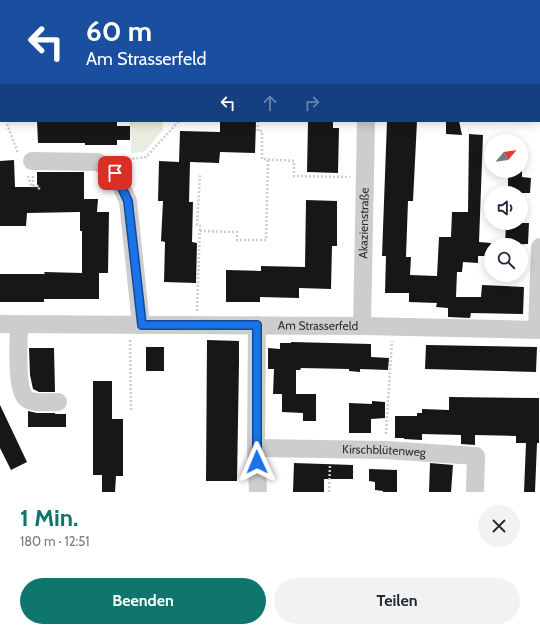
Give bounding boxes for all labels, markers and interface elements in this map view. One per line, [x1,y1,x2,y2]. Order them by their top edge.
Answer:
text: 60 m [86,14,152,48]
icon: left [20,16,72,68]
text: Am Strasserfeld [86,48,206,70]
icon: left [217,92,239,114]
icon: ahead [259,92,281,114]
icon: right [301,92,323,114]
north arrow [484,134,528,178]
map controls [484,134,528,282]
pin [98,156,132,190]
icon: arrive [104,162,126,184]
button: sound [484,186,528,230]
street label: Akazienstraße [355,187,372,259]
button: search [484,238,528,282]
street label: Am Strasserfeld [278,318,358,333]
position arrow [236,441,278,483]
street label: Kirschblütenweg [342,441,427,460]
text: 1 Min. [20,503,78,532]
button: close [478,505,520,547]
text: 180 m · 12:51 [20,533,90,549]
button: Beenden [20,578,266,624]
button: Teilen [274,578,520,624]

